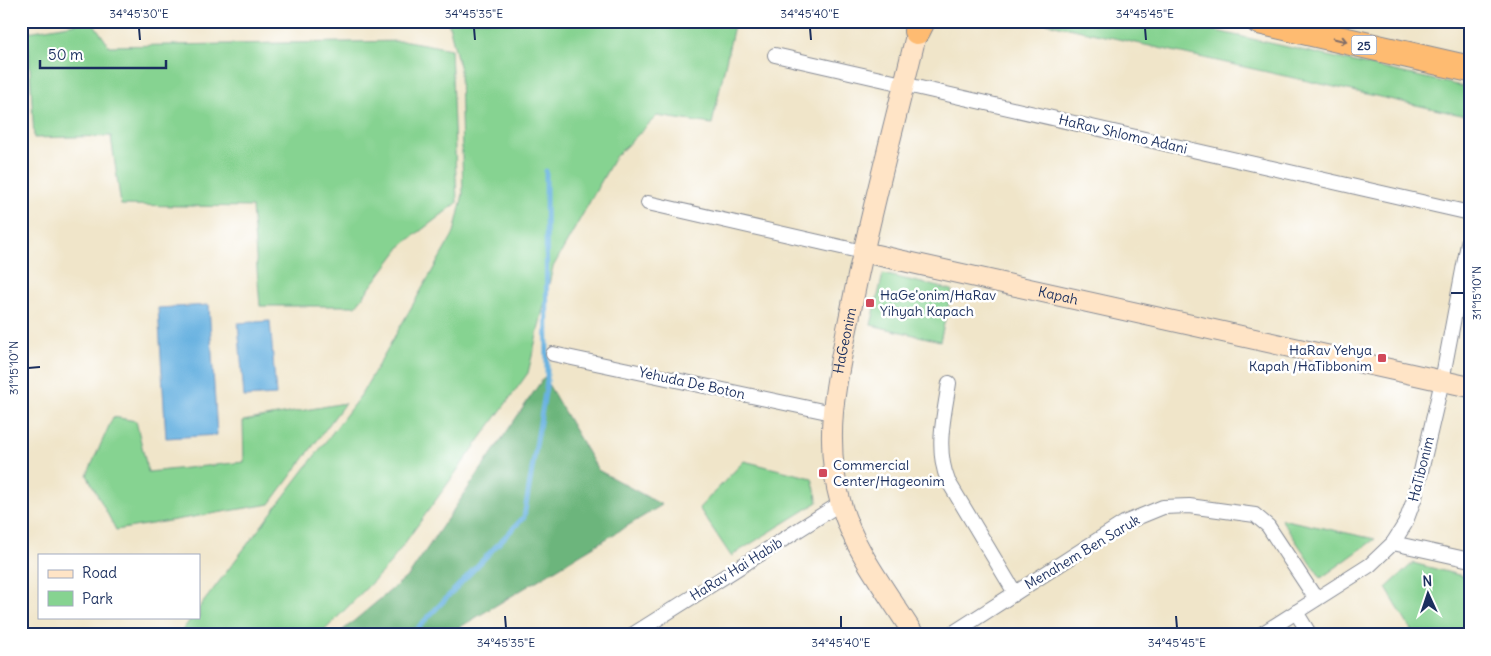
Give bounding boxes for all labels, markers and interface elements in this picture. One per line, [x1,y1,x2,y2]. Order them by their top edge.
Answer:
text: 34°45'30"E [109,6,169,21]
text: 34°45'35"E [445,6,503,21]
text: 34°45'40"E [780,6,840,21]
text: 34°45'45"E [1116,6,1174,21]
one-way arrow [1332,36,1348,45]
road number: 25 [1352,36,1376,54]
scale bar [40,38,166,70]
text: 50 m [48,45,83,64]
street label: HaRav Shlomo Adani [1057,110,1189,158]
text: 31°15'10"N [1469,266,1484,320]
street label: Kapah [1036,282,1080,309]
place label: HaGe'onim/HaRav Yihyah Kapach [880,286,996,320]
marker: HaGe'onim/HaRav Yihyah Kapach [864,297,876,309]
street label: HaGeonim [829,306,860,375]
text: 31°15'10"N [6,341,21,395]
place label: HaRav Yehya Kapah /HaTibbonim [1249,341,1372,375]
marker: HaRav Yehya Kapah /HaTibbonim [1376,352,1388,364]
street label: Yehuda De Boton [637,363,747,403]
street label: HaTibonim [1404,435,1438,503]
place label: Commercial Center/Hageonim [833,456,945,490]
marker: Commercial Center/Hageonim [817,467,829,479]
street label: Menahem Ben Saruk [1021,511,1143,593]
street label: HaRav Hai Habib [686,533,786,605]
legend [38,554,200,618]
text: Road [82,563,117,582]
north arrow [1404,568,1454,618]
text: N [1422,572,1433,590]
text: Park [82,589,113,608]
text: 34°45'35"E [477,635,535,650]
text: 34°45'40"E [811,635,871,650]
text: 34°45'45"E [1148,635,1206,650]

